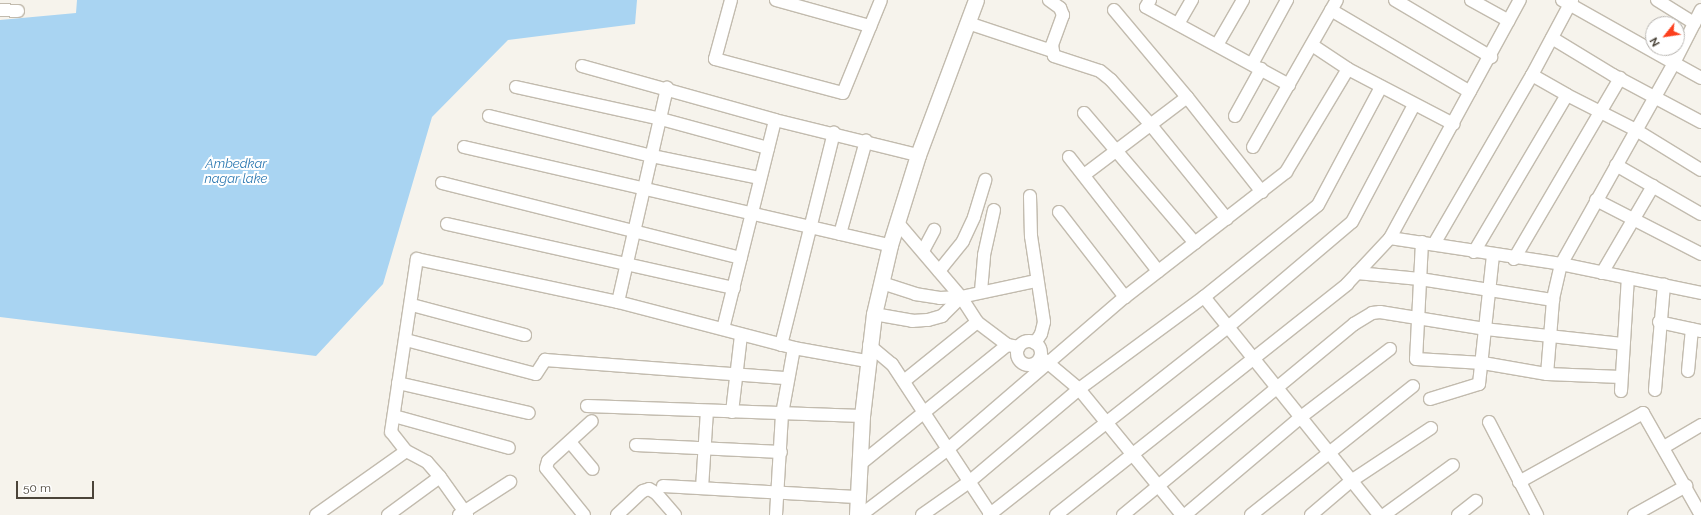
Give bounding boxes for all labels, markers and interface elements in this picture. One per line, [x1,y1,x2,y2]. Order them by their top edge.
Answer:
north arrow [1645,16,1685,56]
text: N [1647,35,1663,49]
water label: Ambedkar nagar lake [204,157,268,188]
scale bar [18,473,96,499]
text: 50 m [23,481,51,495]

